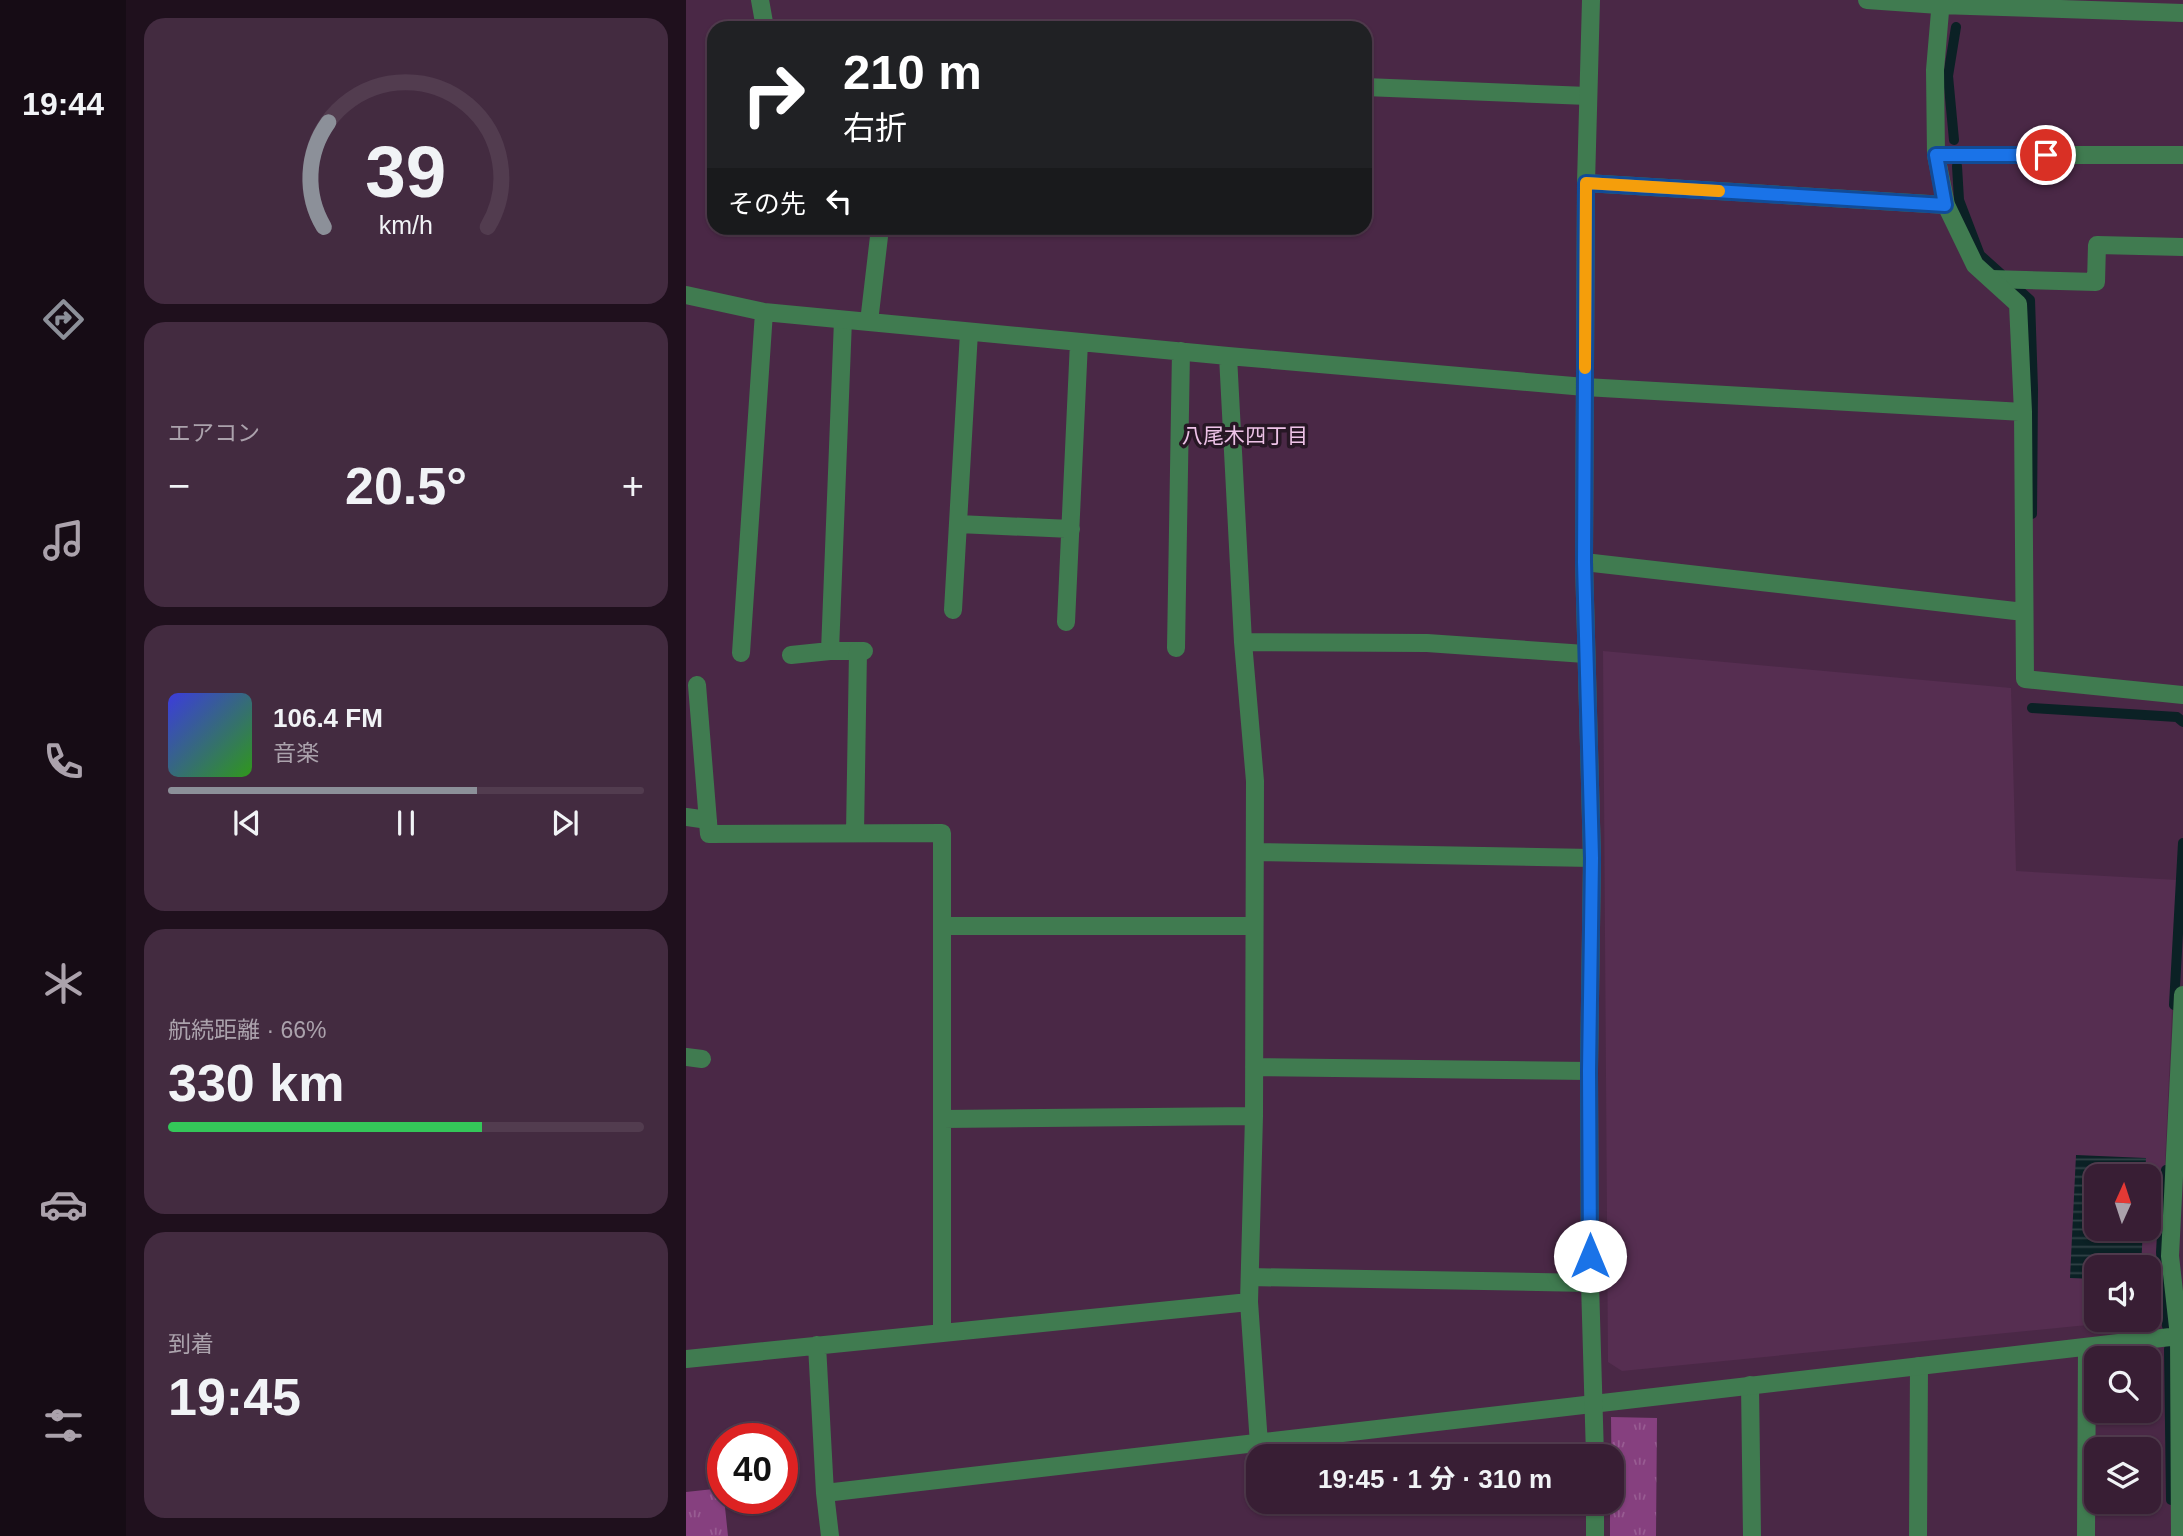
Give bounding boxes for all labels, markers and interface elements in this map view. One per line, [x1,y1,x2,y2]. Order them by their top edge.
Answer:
text: 210 m [843,45,982,99]
icon: right [728,49,819,140]
text: 19:44 [22,86,104,122]
text: 右折 [843,110,907,146]
pin [2016,125,2076,185]
text: 39 [366,131,446,212]
icon: arrive [2027,136,2065,174]
icon: left [820,182,858,220]
text: その先 [728,189,806,219]
text: km/h [379,211,433,239]
icon: directions [39,295,88,344]
text: エアコン [168,420,260,446]
district label: 八尾木四丁目 [1182,424,1308,447]
text: 20.5° [345,457,467,515]
text: − [168,465,190,507]
text: + [622,465,644,507]
icon: music [39,516,88,565]
text: 106.4 FM [273,703,383,733]
icon: phone [39,737,88,786]
text: 音楽 [273,740,319,766]
icon: previous [228,804,266,842]
icon: pause [387,804,425,842]
icon: next [546,804,584,842]
icon: climate [39,959,88,1008]
text: 航続距離 · 66% [168,1017,326,1043]
text: 330 km [168,1054,344,1112]
north arrow [2084,1164,2161,1241]
map controls [2084,1164,2161,1514]
icon: car [39,1180,88,1229]
position arrow [1553,1219,1627,1293]
button: sound [2084,1255,2161,1332]
text: 到着 [168,1331,214,1357]
button: search [2084,1346,2161,1423]
text: 19:45 [168,1368,301,1426]
icon: filters [39,1401,88,1450]
speed limit sign: 40 [707,1423,798,1514]
button: layers [2084,1437,2161,1514]
text: 19:45 · 1 分 · 310 m [1318,1464,1552,1494]

